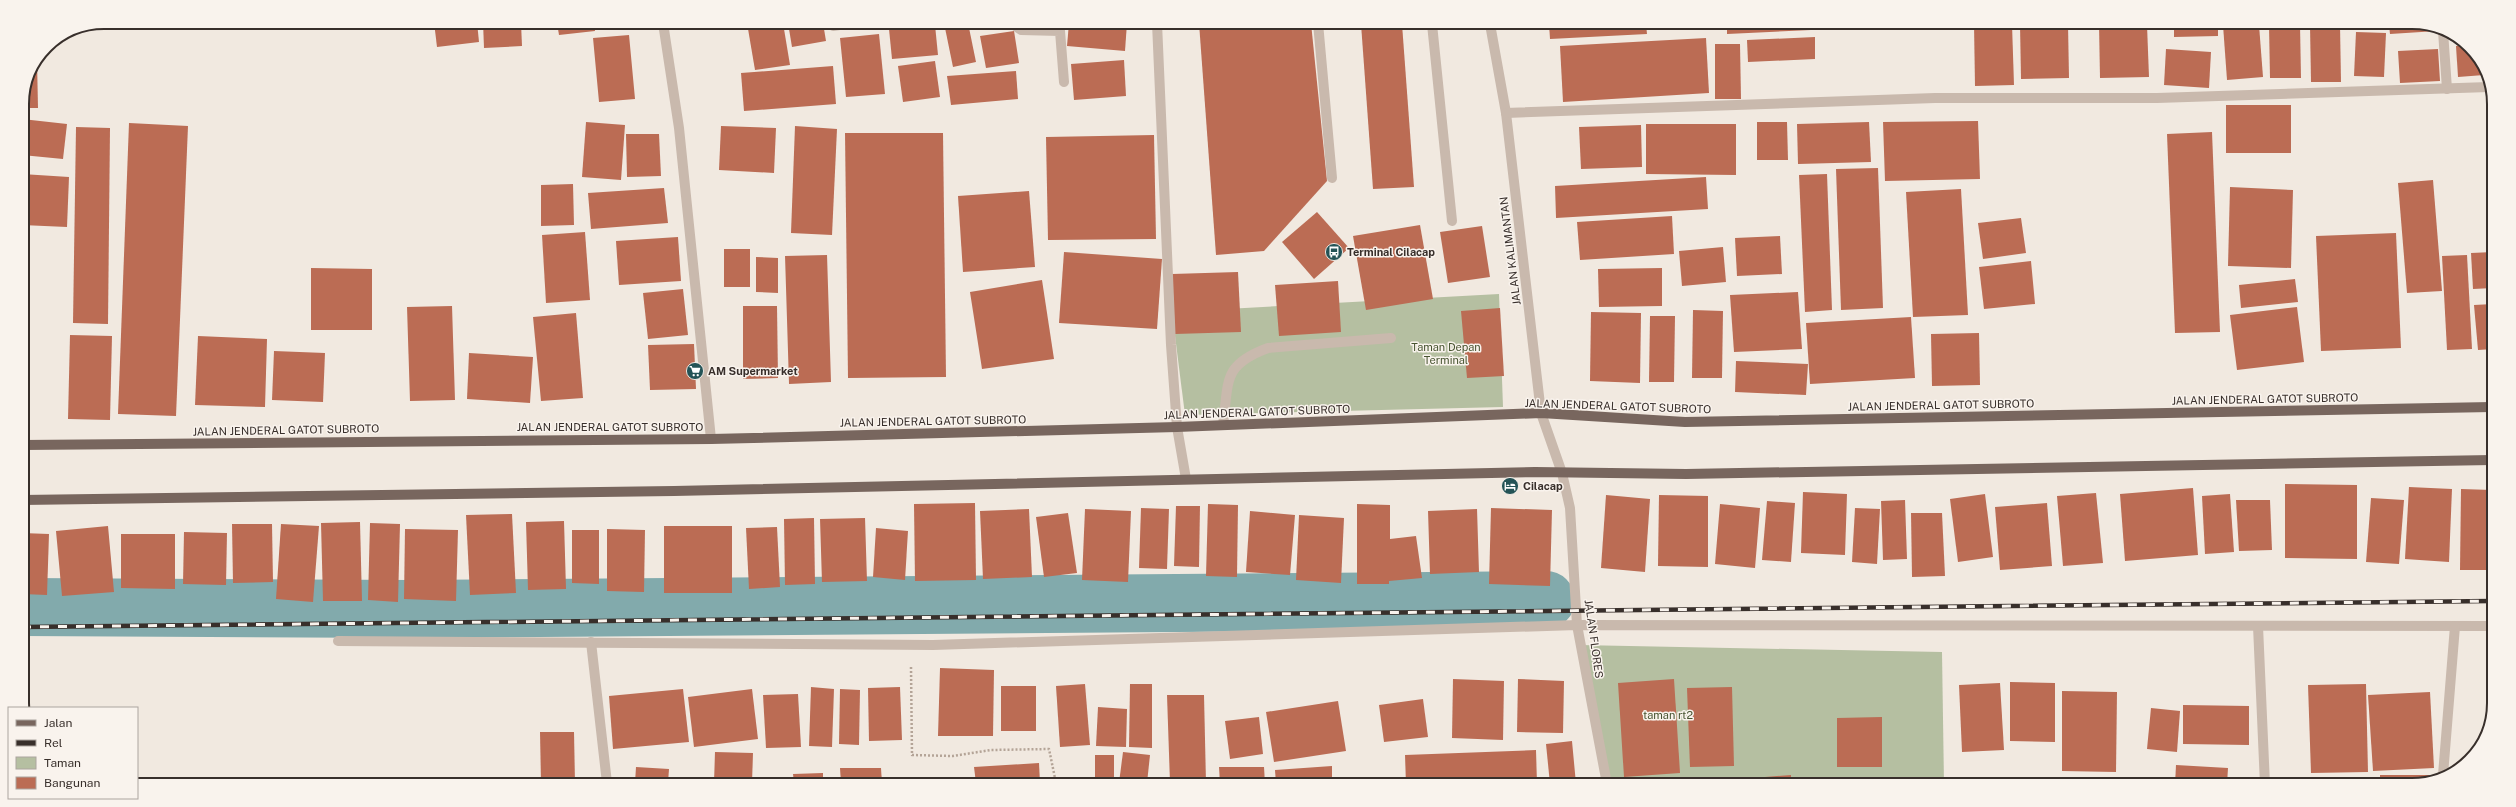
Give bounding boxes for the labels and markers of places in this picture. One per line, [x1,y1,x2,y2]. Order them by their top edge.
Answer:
bus stop icon: Terminal Cilacap [1324,242,1344,262]
place label: Terminal Cilacap [1347,246,1435,258]
supermarket icon: AM Supermarket [685,361,705,381]
place label: AM Supermarket [708,365,798,377]
hotel icon: Cilacap [1500,476,1520,496]
place label: Cilacap [1523,480,1563,492]

